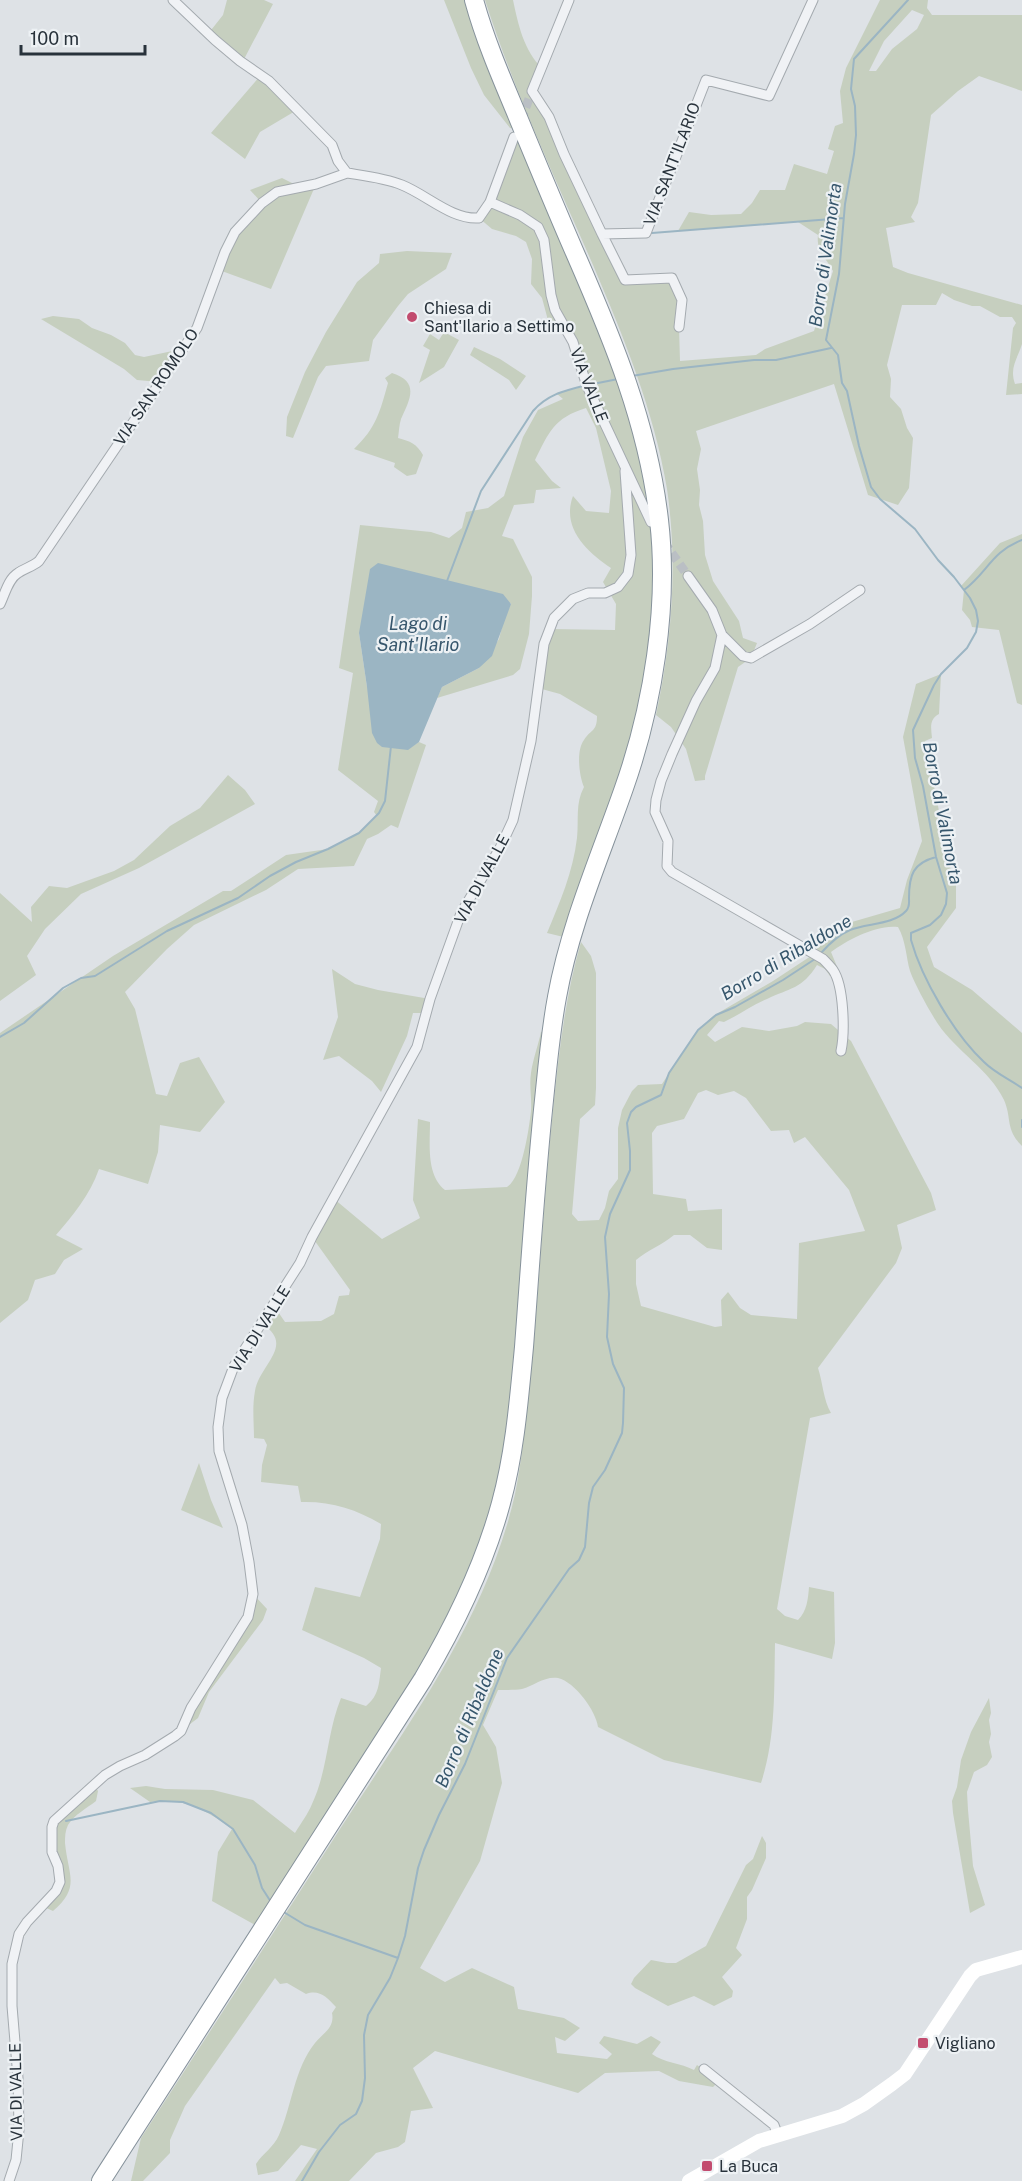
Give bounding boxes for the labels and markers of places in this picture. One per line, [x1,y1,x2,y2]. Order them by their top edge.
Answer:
place label: Chiesa di Sant'Ilario a Settimo [424,299,574,336]
marker: Chiesa di Sant'Ilario a Settimo [405,310,419,324]
place label: Vigliano [935,2034,996,2053]
marker: Vigliano [916,2036,930,2050]
place label: La Buca [719,2157,778,2176]
marker: La Buca [700,2159,714,2173]

